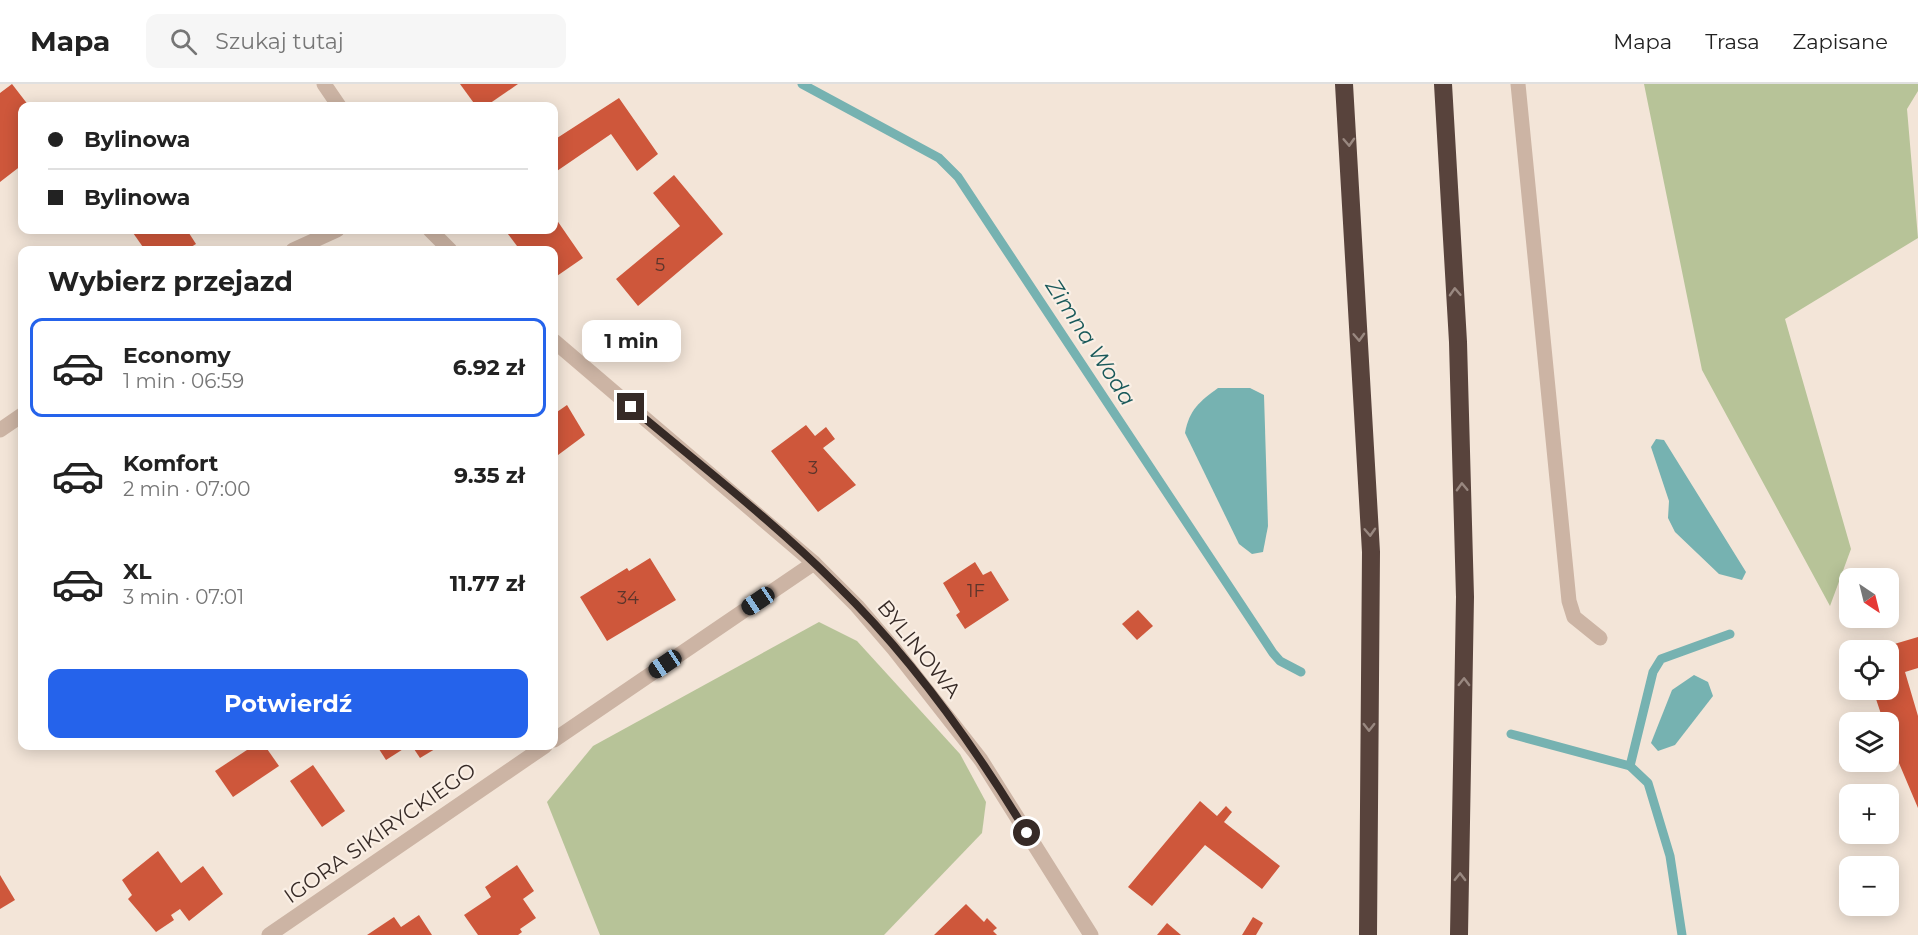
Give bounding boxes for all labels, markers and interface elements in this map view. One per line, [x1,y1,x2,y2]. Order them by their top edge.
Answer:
search box [146,14,566,68]
text: Mapa [30,24,110,58]
icon: search [167,25,200,58]
text: Szukaj tutaj [215,28,344,55]
text: Mapa [1613,29,1672,54]
text: Trasa [1705,29,1760,54]
text: Zapisane [1793,29,1888,54]
text: Bylinowa [84,126,190,153]
one-way arrow [1342,138,1355,147]
text: Bylinowa [84,184,190,211]
house number: 5 [655,254,665,276]
text: Wybierz przejazd [48,265,293,298]
water label: Zimna Woda [1039,273,1142,411]
one-way arrow [1449,287,1462,296]
callout: 1 min [582,320,680,362]
text: 1 min [604,329,659,353]
one-way arrow [1352,333,1365,342]
icon: car [51,341,105,395]
text: Economy [123,342,231,369]
text: 6.92 zł [453,354,525,381]
text: 1 min · 06:59 [123,369,244,393]
route end [617,393,644,420]
icon: car [51,449,105,503]
text: Komfort [123,450,218,477]
house number: 3 [808,457,818,479]
text: 9.35 zł [454,462,525,489]
text: 2 min · 07:00 [123,477,250,501]
one-way arrow [1456,482,1468,491]
one-way arrow [1363,527,1376,536]
icon: car [51,557,105,611]
text: XL [123,558,152,585]
north arrow [1839,568,1899,628]
map controls [1839,568,1899,916]
text: 11.77 zł [450,570,525,597]
house number: 1F [967,580,985,602]
car [738,583,778,619]
text: 3 min · 07:01 [123,585,244,609]
house number: 34 [617,587,639,609]
street label: BYLINOWA [872,595,967,703]
button: locate [1839,640,1899,700]
car [645,646,685,682]
button: Potwierdź [48,669,528,738]
one-way arrow [1457,677,1470,686]
button: layers [1839,712,1899,772]
one-way arrow [1363,722,1375,731]
street label: IGORA SIKIRYCKIEGO [279,757,480,908]
button: + [1839,784,1899,844]
route start [1013,819,1040,846]
button: − [1839,856,1899,916]
one-way arrow [1454,872,1466,881]

